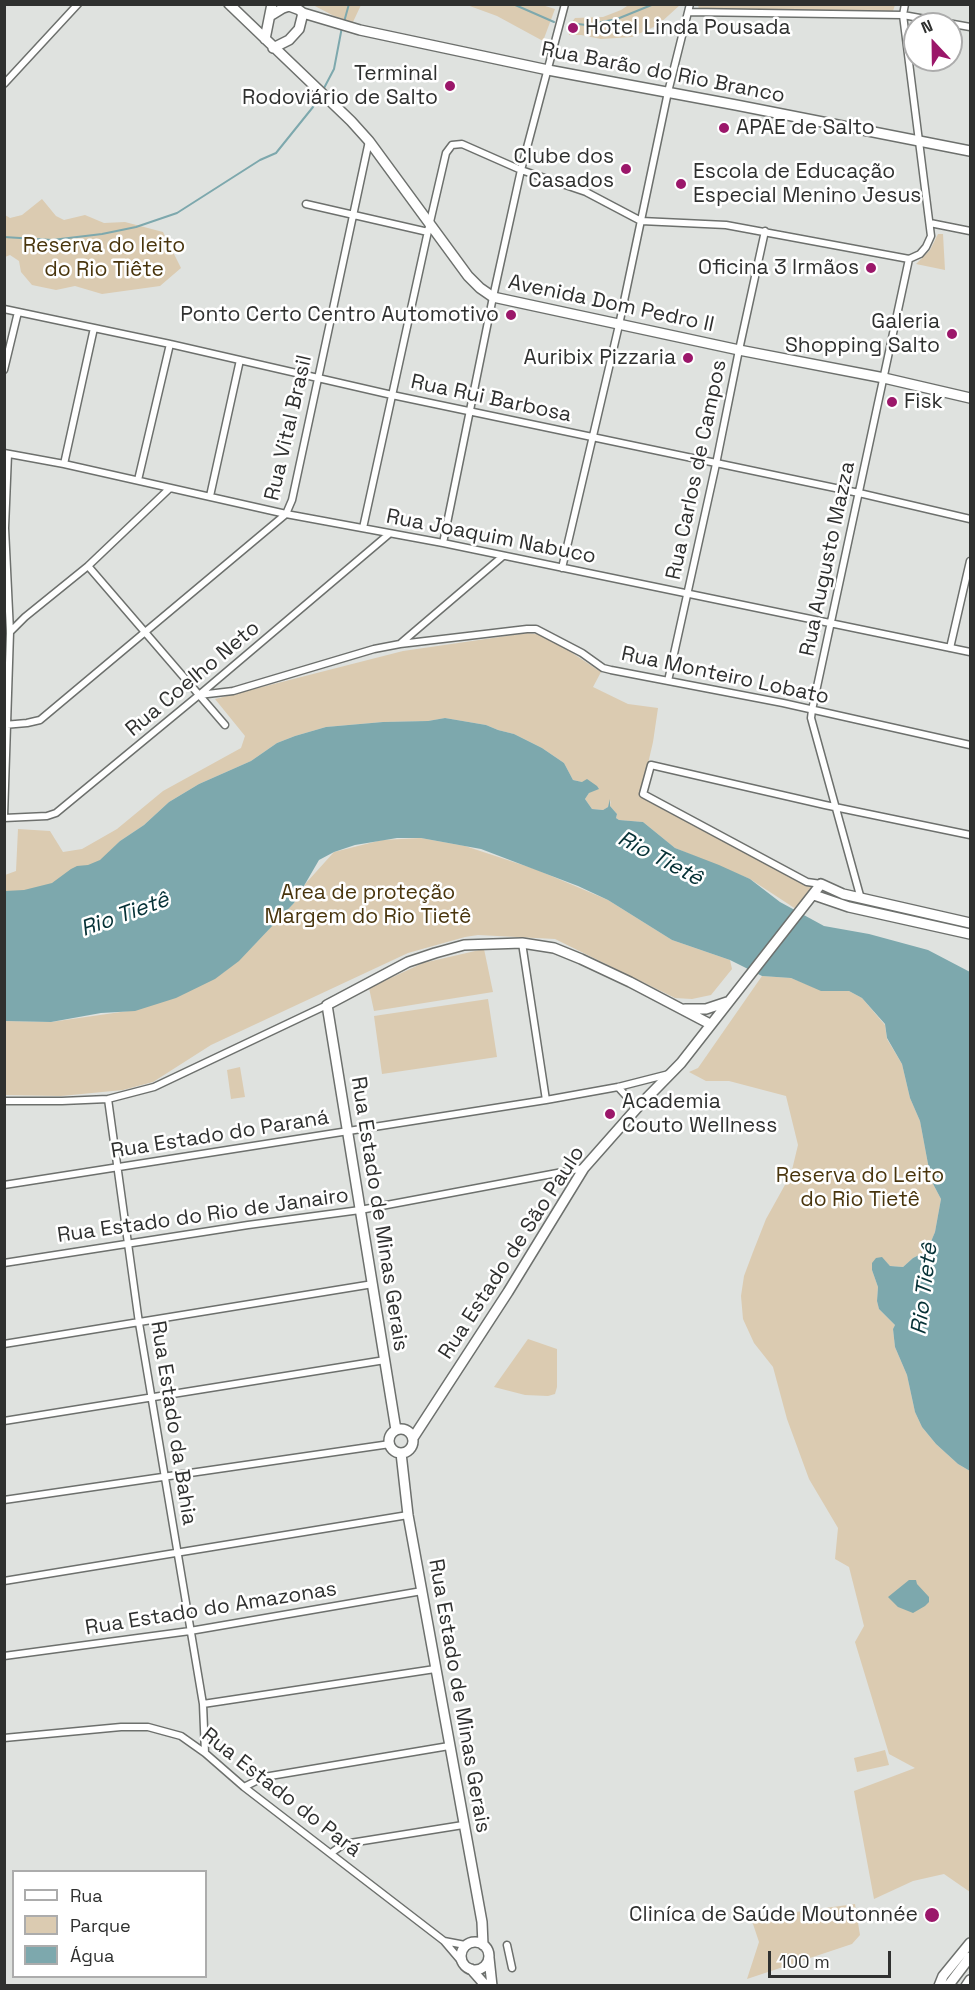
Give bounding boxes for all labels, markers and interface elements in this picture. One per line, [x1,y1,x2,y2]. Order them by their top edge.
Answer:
north arrow [903,12,963,72]
place label: Hotel Linda Pousada [585,15,791,41]
text: N [918,15,936,38]
marker: Hotel Linda Pousada [566,21,580,35]
street label: Rua Barão do Rio Branco [539,37,787,109]
place label: Terminal Rodoviário de Salto [242,61,438,111]
marker: Terminal Rodoviário de Salto [443,79,457,93]
place label: APAE de Salto [736,115,875,141]
marker: APAE de Salto [717,121,731,135]
place label: Clube dos Casados [514,144,614,194]
place label: Escola de Educação Especial Menino Jesus [693,159,921,209]
marker: Clube dos Casados [619,162,633,176]
marker: Escola de Educação Especial Menino Jesus [674,177,688,191]
park label: Reserva do leito do Rio Tiête [23,233,185,283]
place label: Oficina 3 Irmãos [698,255,859,281]
marker: Oficina 3 Irmãos [864,261,878,275]
street label: Avenida Dom Pedro II [506,270,716,338]
place label: Ponto Certo Centro Automotivo [180,302,499,328]
marker: Ponto Certo Centro Automotivo [504,308,518,322]
place label: Galeria Shopping Salto [785,309,940,359]
marker: Galeria Shopping Salto [945,327,959,341]
place label: Auribix Pizzaria [524,345,676,371]
marker: Auribix Pizzaria [681,351,695,365]
street label: Rua Vital Brasil [260,353,318,503]
street label: Rua Carlos de Campos [661,358,733,582]
street label: Rua Rui Barbosa [408,370,574,428]
place label: Fisk [904,389,943,415]
marker: Fisk [885,395,899,409]
street label: Rua Augusto Mazza [795,459,861,659]
street label: Rua Joaquim Nabuco [384,504,598,570]
street label: Rua Coelho Neto [121,616,265,742]
street label: Rua Monteiro Lobato [619,642,831,710]
water label: Rio Tietê [613,826,707,892]
park label: Area de proteção Margem do Rio Tietê [265,880,471,930]
water label: Rio Tietê [77,887,173,943]
street label: Rua Estado de Minas Gerais [345,1075,413,1353]
place label: Academia Couto Wellness [622,1089,777,1139]
street label: Rua Estado do Paraná [109,1105,331,1165]
marker: Academia Couto Wellness [603,1107,617,1121]
street label: Rua Estado de São Paulo [434,1142,590,1364]
park label: Reserva do Leito do Rio Tietê [776,1163,944,1213]
street label: Rua Estado do Rio de Janairo [56,1183,350,1249]
water label: Rio Tietê [906,1242,944,1336]
street label: Rua Estado da Bahia [144,1319,202,1527]
street label: Rua Estado de Minas Gerais [422,1557,496,1835]
street label: Rua Estado do Amazonas [83,1577,339,1641]
street label: Rua Estado do Pará [196,1723,366,1863]
legend [12,1870,207,1978]
text: Rua [70,1884,103,1907]
place label: Cliníca de Saúde Moutonnée [629,1902,918,1928]
marker: Cliníca de Saúde Moutonnée [923,1906,941,1924]
text: Parque [70,1914,131,1937]
scale bar [771,1939,894,1977]
text: Água [70,1944,114,1967]
text: 100 m [779,1950,830,1973]

